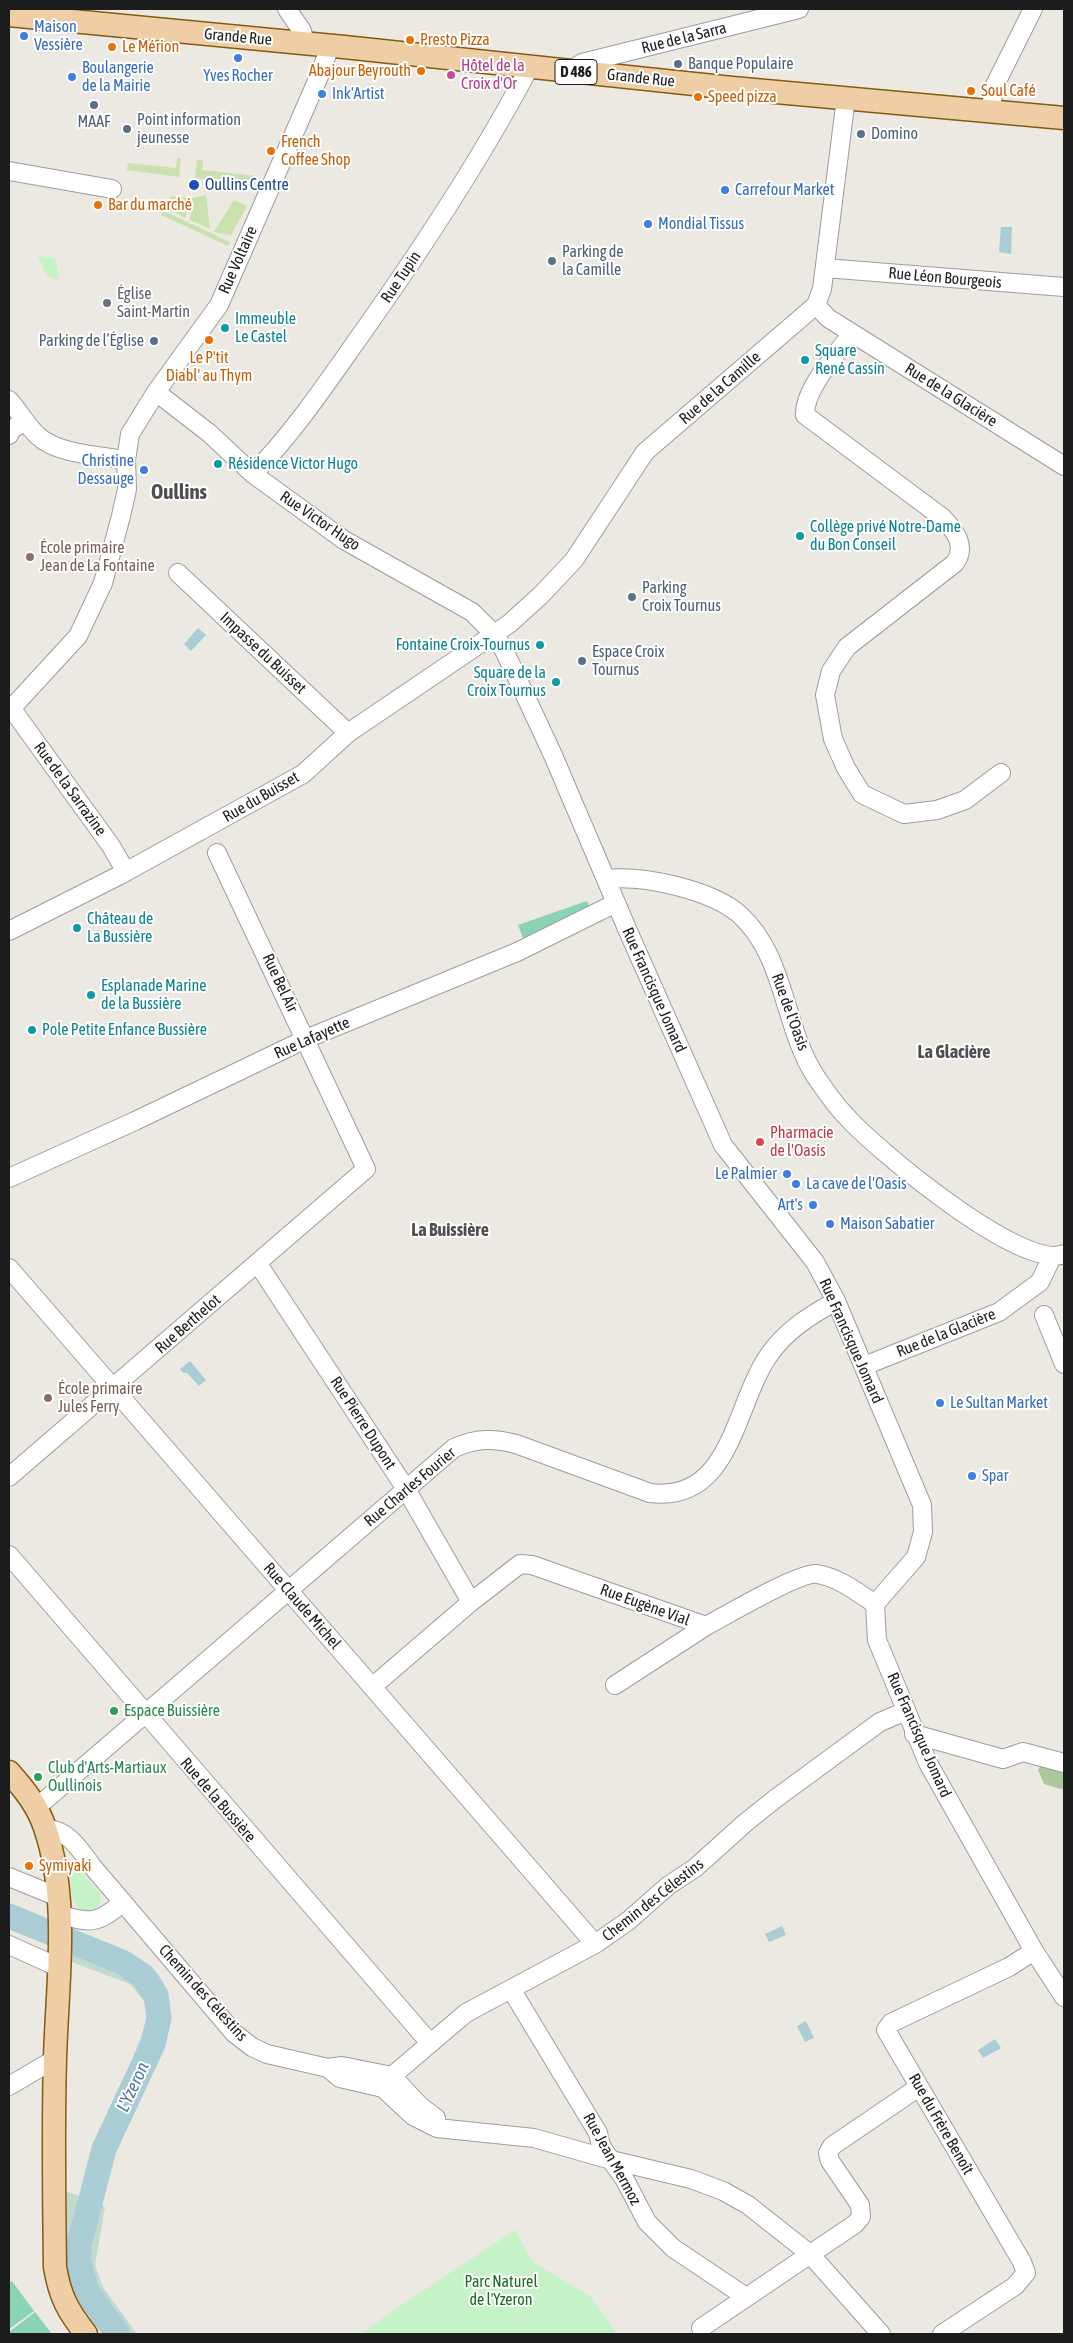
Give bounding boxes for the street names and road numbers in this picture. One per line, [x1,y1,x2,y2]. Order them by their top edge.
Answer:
street label: Rue de la Sarra [640,18,728,58]
street label: Grande Rue [203,24,273,50]
road number: D 486 [555,60,597,84]
street label: Grande Rue [606,65,676,91]
street label: Rue Voltaire [215,223,261,297]
street label: Rue Tupin [377,248,425,306]
street label: Rue Léon Bourgeois [888,263,1002,293]
street label: Rue de la Camille [675,347,765,429]
street label: Rue de la Glacière [901,359,1001,431]
street label: Rue Victor Hugo [276,487,364,555]
street label: Impasse du Buisset [216,608,310,698]
street label: Rue de la Sarrazine [30,738,110,840]
street label: Rue du Buisset [219,767,303,827]
street label: Rue Francisque Jomard [618,925,690,1055]
street label: Rue Bel Air [258,951,302,1015]
street label: Rue de l'Oasis [767,971,813,1053]
street label: Rue Lafayette [271,1013,353,1063]
street label: Rue Francisque Jomard [815,1276,887,1406]
street label: Rue Berthelot [151,1290,225,1358]
street label: Rue de la Glacière [894,1304,998,1362]
street label: Rue Pierre Dupont [326,1373,400,1473]
street label: Rue Charles Fourier [360,1443,460,1531]
street label: Rue Claude Michel [259,1559,345,1653]
street label: Rue Eugène Vial [598,1580,692,1630]
street label: Rue Francisque Jomard [883,1670,955,1800]
street label: Rue de la Bussière [176,1754,260,1846]
street label: Chemin des Célestins [599,1855,707,1945]
street label: Chemin des Célestins [155,1941,251,2045]
street label: Rue du Frère Benoît [904,2070,978,2178]
street label: Rue Jean Mermoz [579,2110,645,2208]

